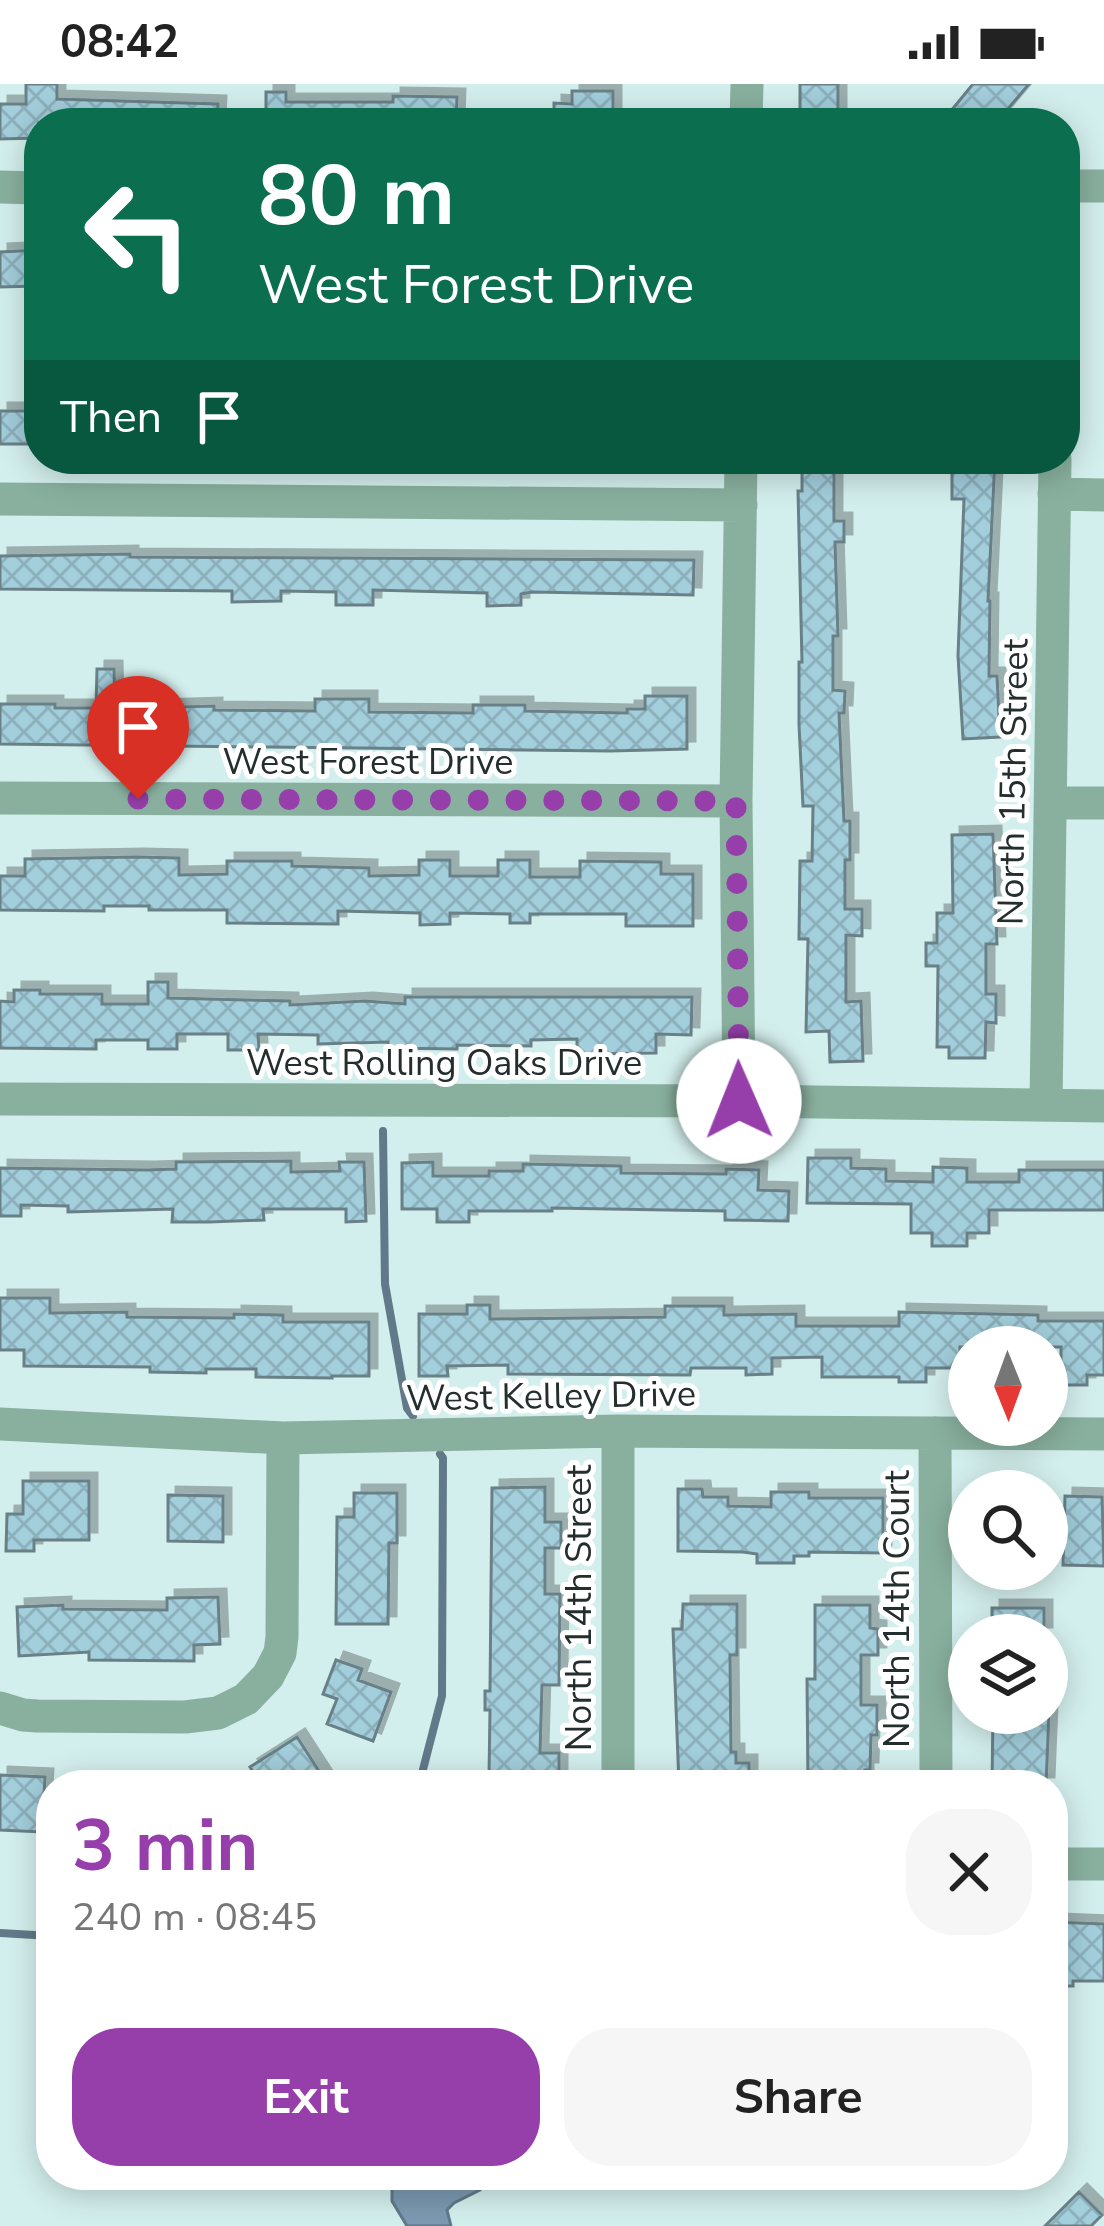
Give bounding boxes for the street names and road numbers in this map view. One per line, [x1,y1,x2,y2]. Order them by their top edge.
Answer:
street label: North 15th Street [987,638,1041,926]
street label: West Forest Drive [223,738,513,787]
street label: West Rolling Oaks Drive [246,1039,642,1088]
street label: West Kelley Drive [406,1369,696,1424]
street label: North 14th Street [555,1464,604,1751]
street label: North 14th Court [873,1470,922,1748]

